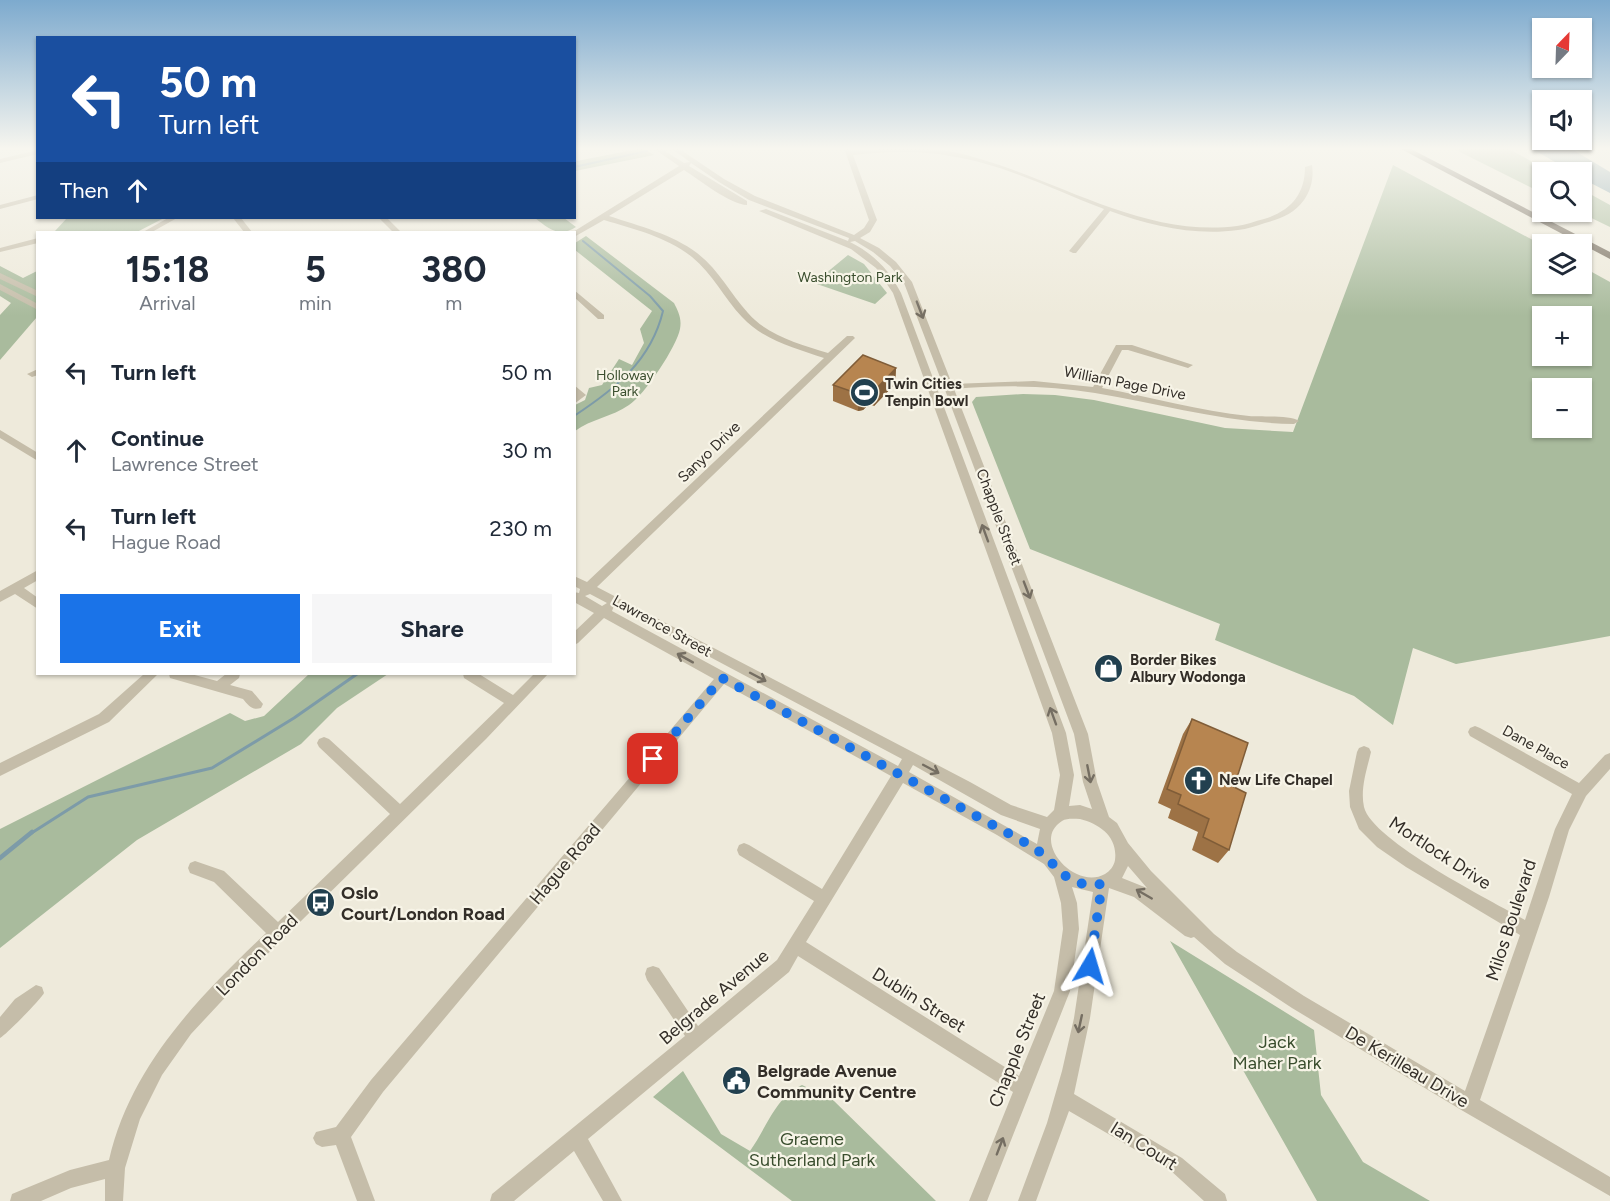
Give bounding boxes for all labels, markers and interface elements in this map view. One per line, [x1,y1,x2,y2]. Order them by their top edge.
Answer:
north arrow [1532,18,1592,78]
map controls [1532,18,1592,438]
text: 50 m [159,57,257,108]
icon: left [60,60,138,138]
button: sound [1532,90,1592,150]
text: Turn left [159,108,259,141]
button: search [1532,162,1592,222]
icon: ahead [121,174,154,207]
text: Then [60,177,109,204]
button: layers [1532,234,1592,294]
text: 15:18 [125,248,210,291]
text: 5 [305,248,326,291]
text: 380 [421,248,487,291]
park label: Washington Park [798,269,903,286]
text: Arrival [139,291,196,315]
text: min [299,291,332,315]
text: m [445,291,462,315]
one-way arrow [915,300,926,319]
button: + [1532,306,1592,366]
icon: left [60,356,93,389]
text: Turn left [111,359,197,386]
text: 50 m [501,359,552,386]
street label: William Page Drive [1063,362,1187,404]
park label: Holloway Park [596,367,655,400]
place label: Twin Cities Tenpin Bowl [885,375,968,410]
sports icon: Twin Cities Tenpin Bowl [848,377,880,409]
button: − [1532,378,1592,438]
street label: Sanyo Drive [674,418,744,486]
text: Continue [111,425,204,452]
icon: ahead [60,434,93,467]
text: 30 m [502,437,552,464]
text: Lawrence Street [111,452,259,476]
street label: Chapple Street [972,466,1026,568]
text: Turn left [111,503,197,530]
icon: left [60,512,93,545]
text: 230 m [489,515,552,542]
one-way arrow [979,524,990,543]
text: Hague Road [111,530,221,554]
one-way arrow [1022,580,1033,599]
street label: Lawrence Street [609,591,715,661]
button: Exit [60,594,300,663]
button: Share [312,594,552,663]
place label: Border Bikes Albury Wodonga [1130,651,1246,686]
one-way arrow [677,652,695,663]
shop icon: Border Bikes Albury Wodonga [1093,653,1125,685]
one-way arrow [749,672,767,683]
one-way arrow [1046,707,1057,725]
street label: Dane Place [1499,721,1573,773]
pin [627,733,678,784]
icon: arrive [636,742,669,775]
one-way arrow [921,764,939,775]
one-way arrow [1084,764,1095,784]
church icon: New Life Chapel [1182,764,1214,796]
place label: New Life Chapel [1219,771,1333,789]
street label: Mortlock Drive [1385,812,1495,894]
street label: Hague Road [525,819,605,909]
street label: Milos Boulevard [1481,856,1541,984]
place label: Oslo Court/London Road [341,882,505,925]
bus stop icon: Oslo Court/London Road [304,887,336,919]
one-way arrow [1136,888,1153,900]
street label: London Road [211,909,303,1001]
position arrow [1058,934,1122,998]
street label: Belgrade Avenue [655,945,773,1049]
street label: Dublin Street [868,963,970,1038]
street label: Chapple Street [984,989,1050,1111]
one-way arrow [1074,1015,1086,1034]
street label: De Kerilleau Drive [1341,1021,1473,1113]
park label: Jack Maher Park [1232,1031,1322,1074]
place label: Belgrade Avenue Community Centre [757,1060,916,1103]
public building icon: Belgrade Avenue Community Centre [720,1065,752,1097]
street label: Ian Court [1106,1117,1182,1175]
park label: Graeme Sutherland Park [749,1128,875,1171]
one-way arrow [995,1138,1006,1156]

